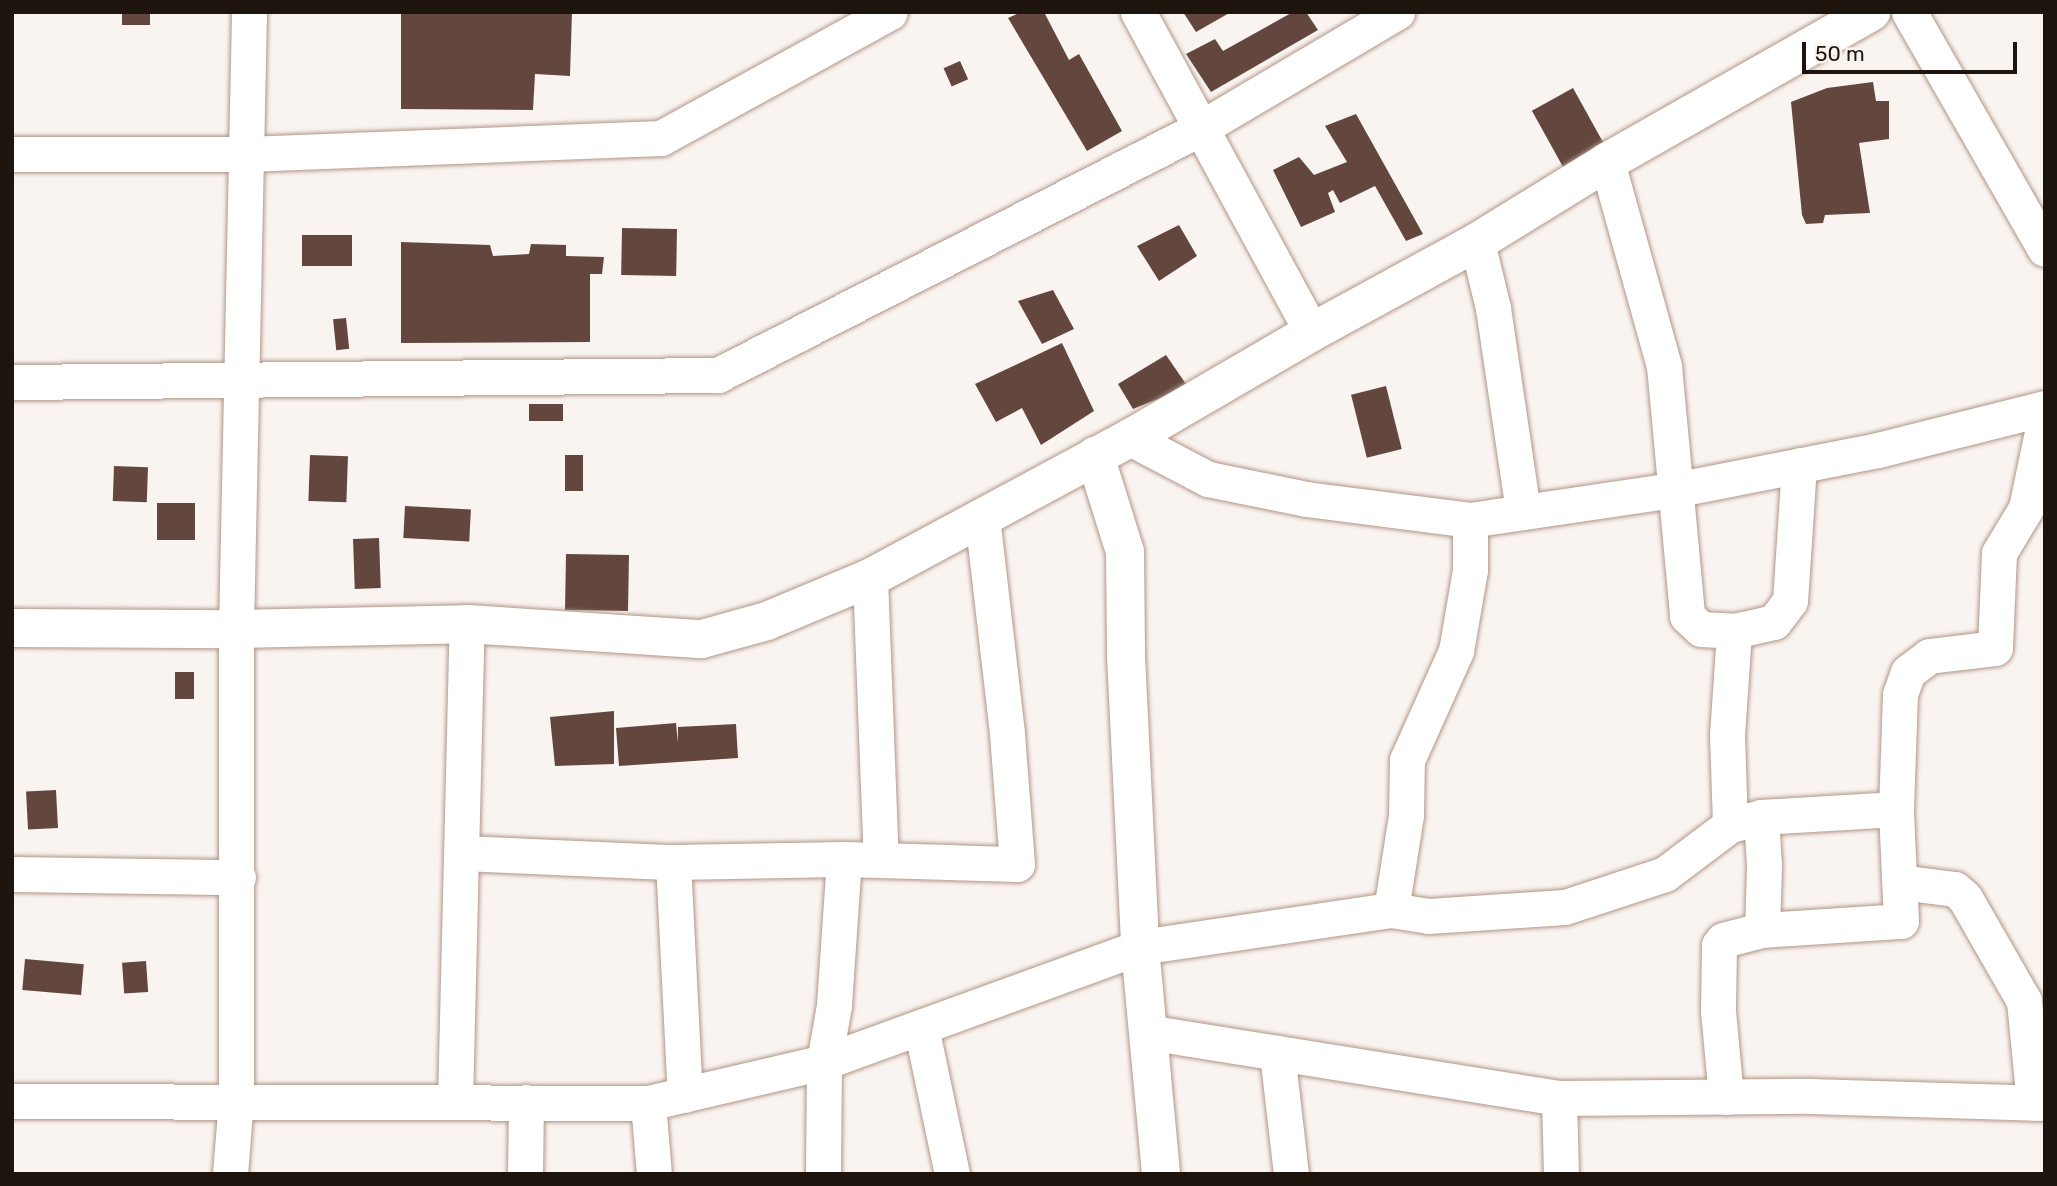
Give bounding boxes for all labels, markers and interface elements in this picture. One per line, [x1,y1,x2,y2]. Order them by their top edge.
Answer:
scale bar [1805,28,2020,72]
text: 50 m [1815,41,1865,66]

